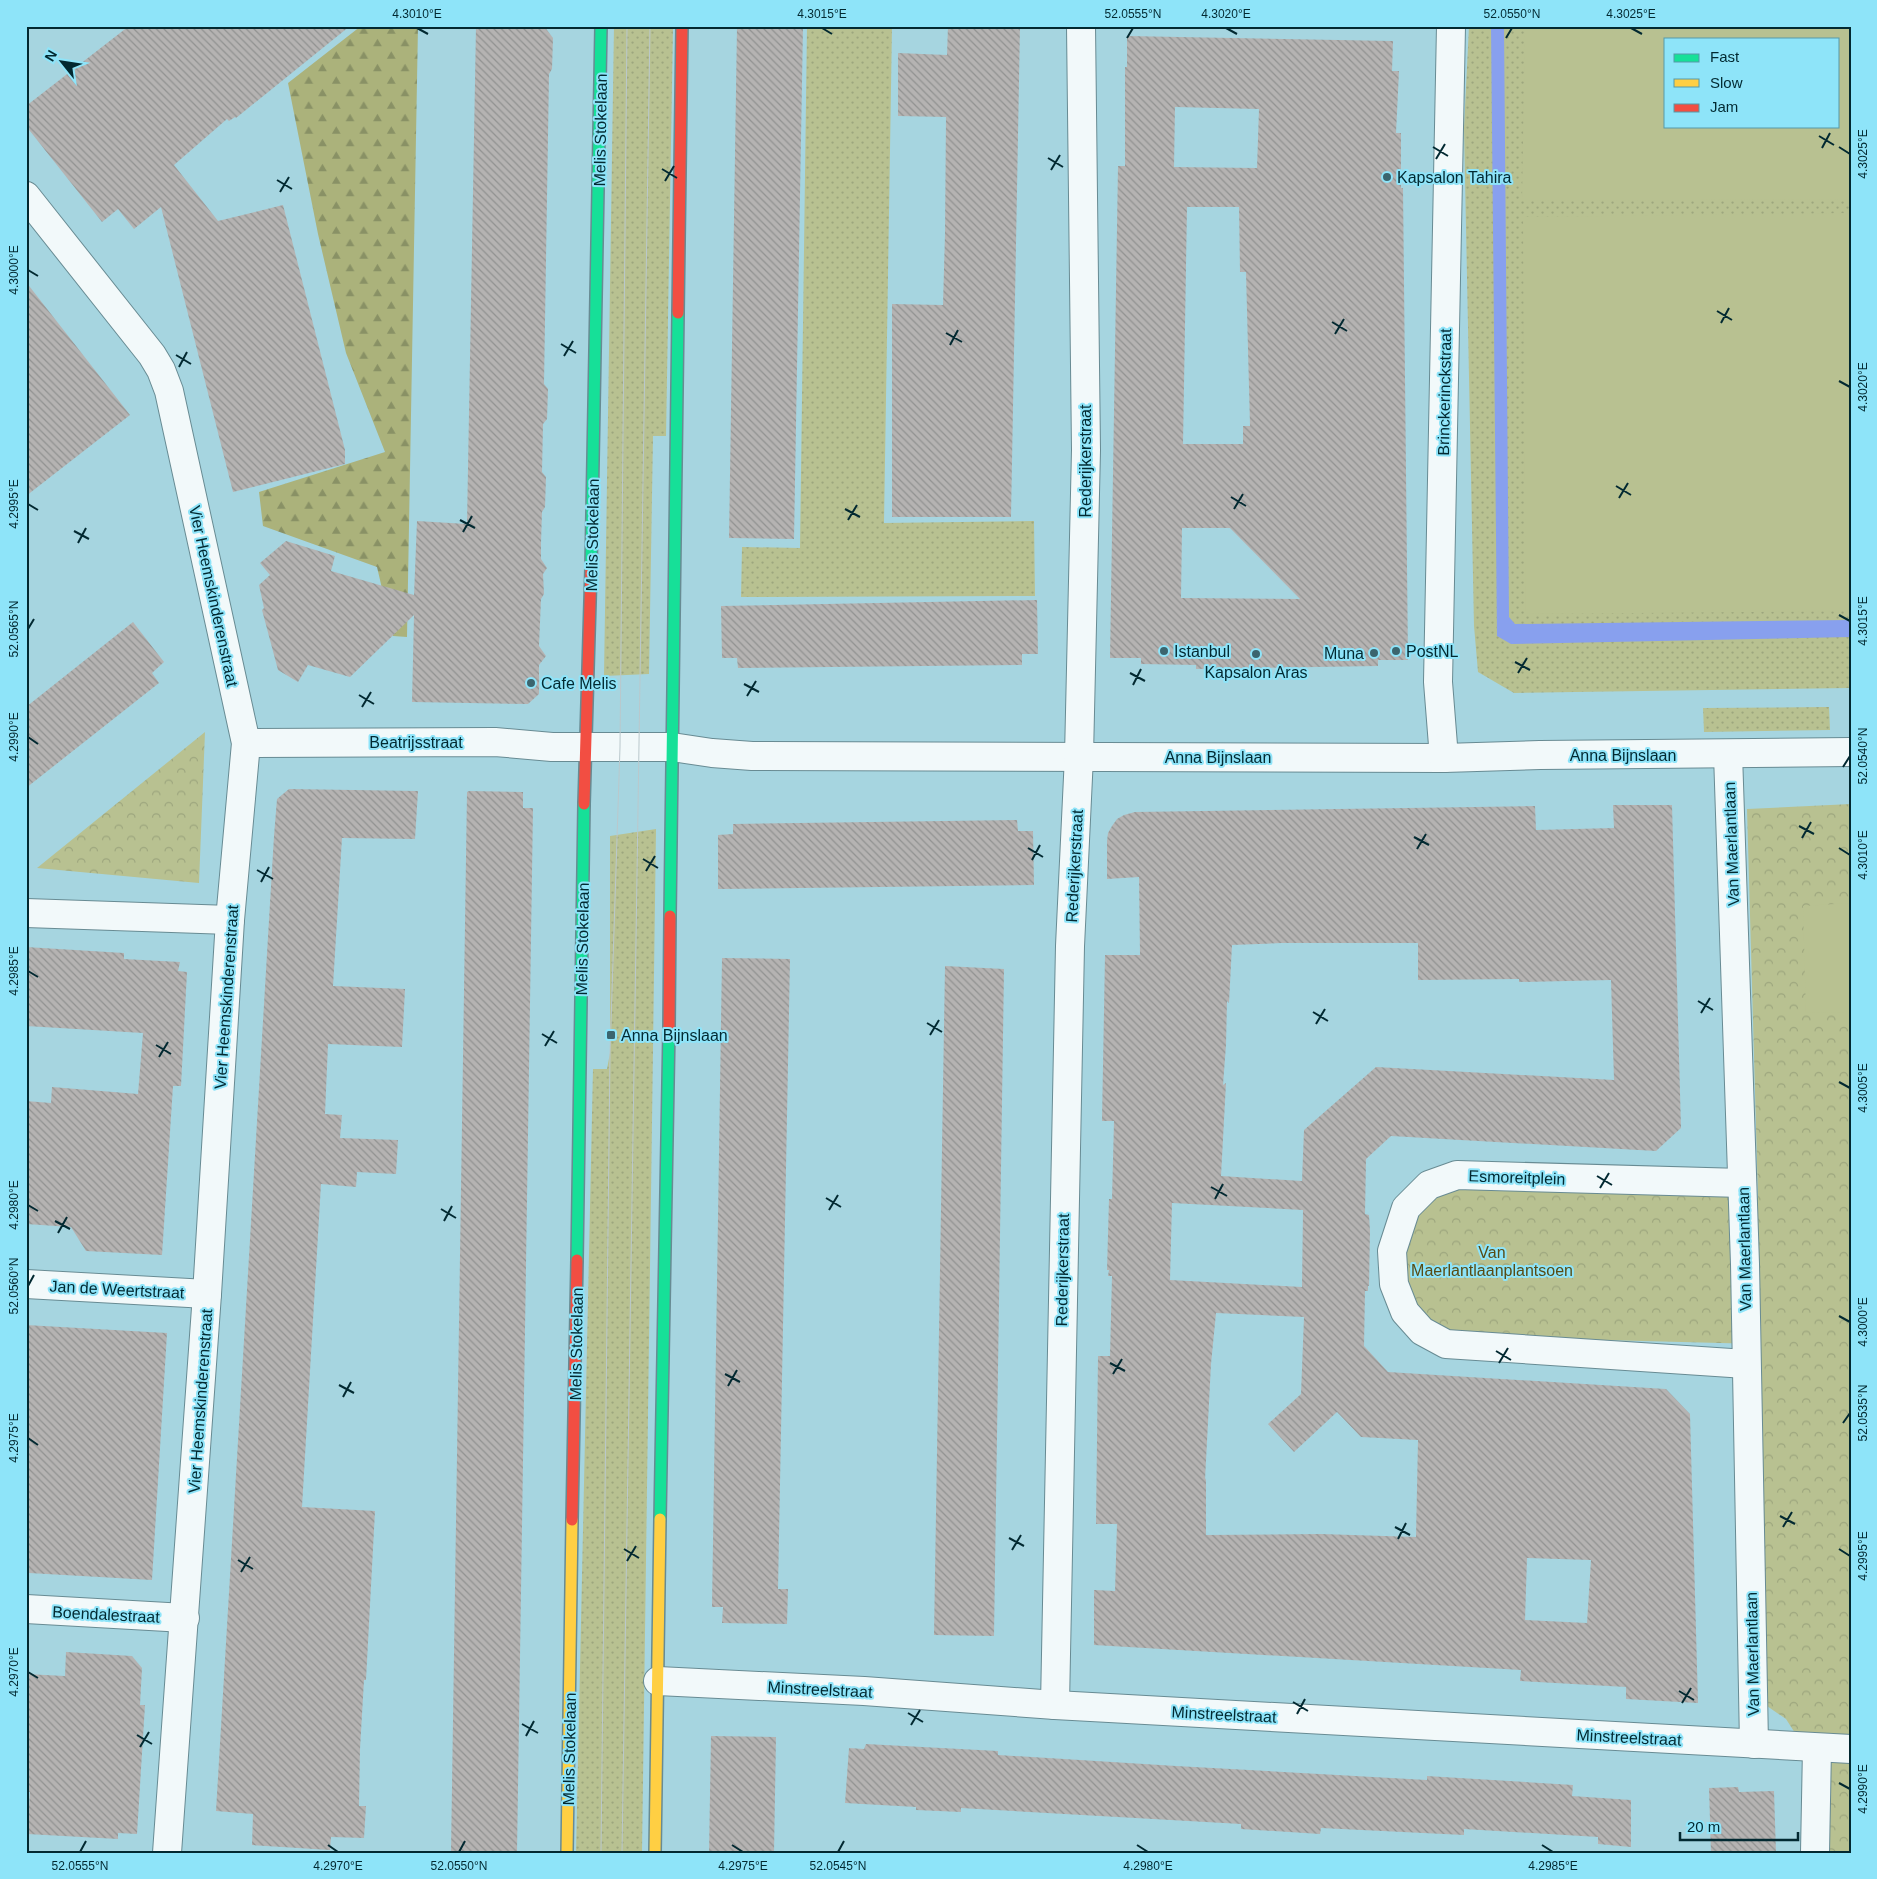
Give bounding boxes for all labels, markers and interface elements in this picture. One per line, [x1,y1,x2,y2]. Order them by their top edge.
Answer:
text: 4.3010°E [392,7,442,21]
text: 4.3015°E [797,7,847,21]
text: 52.0555°N [1105,7,1161,21]
text: 4.3020°E [1201,7,1251,21]
text: 52.0550°N [1484,7,1540,21]
text: 4.3025°E [1606,7,1656,21]
north arrow [38,38,88,88]
legend [1664,38,1840,128]
text: N [41,47,60,64]
text: Fast [1710,48,1740,65]
street label: Melis Stokelaan [591,73,610,187]
text: Slow [1710,74,1743,91]
text: Jam [1710,98,1738,115]
text: 4.3025°E [1856,129,1870,179]
place label: Kapsalon Tahira [1397,169,1512,186]
marker: Kapsalon Tahira [1381,171,1393,183]
text: 4.3000°E [7,245,21,295]
street label: Brinckerinckstraat [1435,328,1454,456]
text: 4.3020°E [1856,362,1870,412]
street label: Rederijkerstraat [1077,404,1094,517]
street label: Melis Stokelaan [583,478,602,592]
text: 4.2995°E [7,479,21,529]
street label: Vier Heemskinderenstraat [186,504,241,689]
text: 4.3015°E [1856,596,1870,646]
text: 52.0565°N [7,601,21,657]
place label: Istanbul [1174,643,1230,660]
place label: PostNL [1406,643,1459,660]
marker: Istanbul [1158,645,1170,657]
place label: Muna [1324,645,1364,662]
marker: PostNL [1390,645,1402,657]
marker: Muna [1368,647,1380,659]
marker: Kapsalon Aras [1250,648,1262,660]
place label: Kapsalon Aras [1204,664,1308,681]
place label: Cafe Melis [541,675,617,692]
marker: Cafe Melis [525,677,537,689]
text: 4.2990°E [7,712,21,762]
text: 52.0540°N [1856,728,1870,784]
street label: Beatrijsstraat [369,734,463,751]
street label: Anna Bijnslaan [1570,747,1676,764]
street label: Anna Bijnslaan [1165,749,1271,766]
street label: Van Maerlantlaan [1721,782,1742,906]
street label: Rederijkerstraat [1063,809,1086,923]
text: 4.3010°E [1856,830,1870,880]
street label: Melis Stokelaan [573,882,592,996]
street label: Vier Heemskinderenstraat [212,904,241,1090]
text: 4.2985°E [7,946,21,996]
place label: Anna Bijnslaan [621,1027,728,1044]
marker: Anna Bijnslaan [605,1029,617,1041]
text: 4.3005°E [1856,1063,1870,1113]
street label: Esmoreitplein [1468,1167,1566,1188]
text: 4.2980°E [7,1180,21,1230]
street label: Van Maerlantlaan [1735,1187,1754,1311]
street label: Rederijkerstraat [1053,1213,1072,1327]
park label: Van Maerlantlaanplantsoen [1411,1244,1573,1279]
text: 52.0560°N [7,1258,21,1314]
street label: Jan de Weertstraat [49,1277,185,1302]
street label: Melis Stokelaan [567,1287,586,1401]
text: 4.3000°E [1856,1297,1870,1347]
street label: Vier Heemskinderenstraat [186,1308,215,1494]
text: 52.0535°N [1856,1385,1870,1441]
text: 4.2975°E [7,1413,21,1463]
text: 4.2995°E [1856,1531,1870,1581]
street label: Van Maerlantlaan [1743,1592,1762,1716]
street label: Boendalestraat [52,1603,161,1626]
text: 4.2970°E [7,1647,21,1697]
street label: Minstreelstraat [767,1678,873,1701]
street label: Melis Stokelaan [560,1692,579,1806]
street label: Minstreelstraat [1171,1703,1277,1726]
street label: Minstreelstraat [1576,1726,1682,1749]
text: 4.2990°E [1856,1764,1870,1814]
scale bar [1680,1809,1797,1841]
text: 20 m [1687,1818,1720,1835]
text: 52.0555°N [52,1859,108,1873]
text: 4.2970°E [313,1859,363,1873]
text: 52.0550°N [431,1859,487,1873]
text: 4.2975°E [718,1859,768,1873]
text: 52.0545°N [810,1859,866,1873]
text: 4.2980°E [1123,1859,1173,1873]
text: 4.2985°E [1528,1859,1578,1873]

